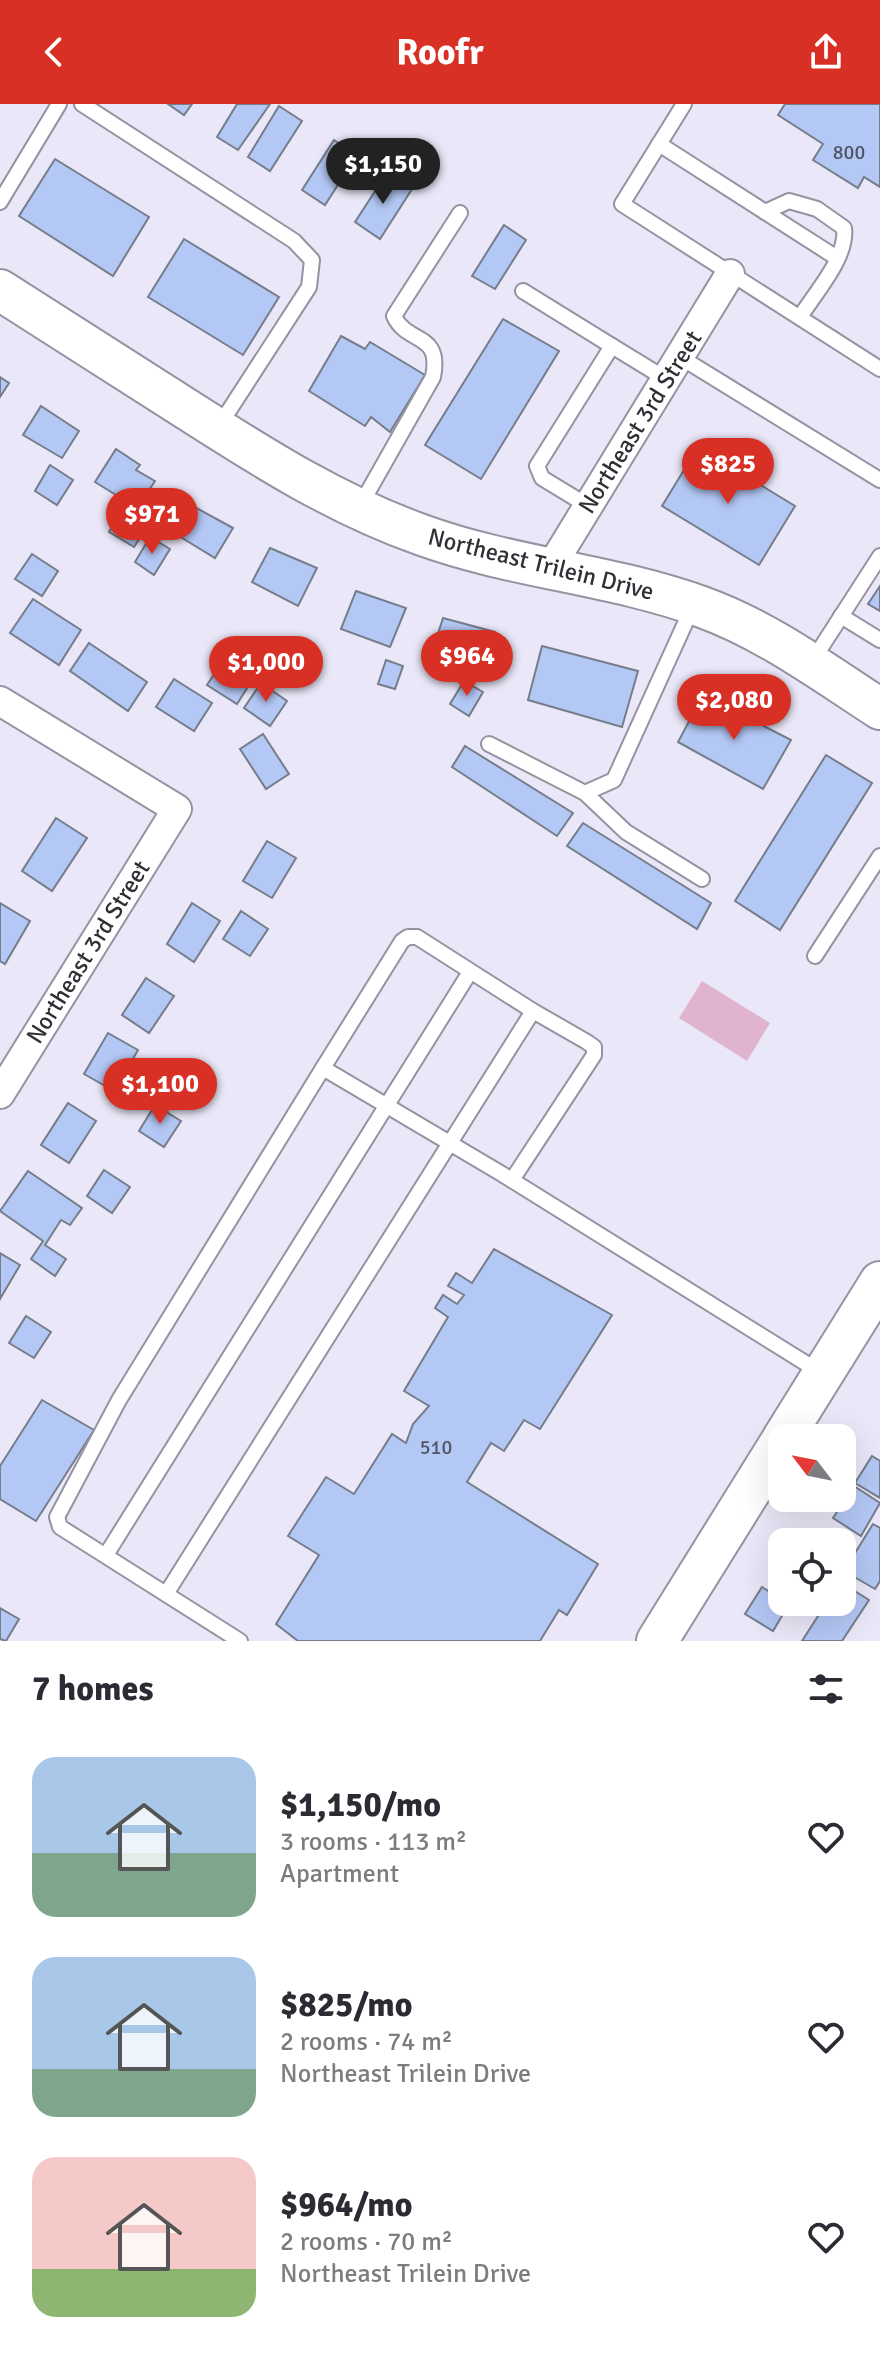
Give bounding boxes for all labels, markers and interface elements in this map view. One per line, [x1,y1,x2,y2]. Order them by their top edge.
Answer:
icon: back [32,30,76,74]
text: Roofr [396,30,484,75]
icon: share [804,30,848,74]
pin: $1,150 [318,138,448,206]
house number: 800 [833,140,865,165]
text: $1,150 [344,148,422,180]
street label: Northeast 3rd Street [572,325,708,519]
pin: $825 [681,438,775,506]
text: $825 [700,448,756,480]
pin: $971 [105,488,199,556]
text: $971 [124,498,180,530]
street label: Northeast Trilein Drive [425,521,657,607]
pin: $964 [420,630,514,698]
pin: $1,000 [201,636,331,704]
text: $964 [439,640,495,672]
text: $1,000 [227,646,305,678]
pin: $2,080 [669,674,799,742]
text: $2,080 [695,684,773,716]
street label: Northeast 3rd Street [20,855,156,1049]
pin: $1,100 [95,1058,225,1126]
text: $1,100 [121,1068,199,1100]
north arrow [768,1424,856,1512]
map controls [768,1424,856,1616]
house number: 510 [420,1435,452,1460]
button: locate [768,1528,856,1616]
icon: filters [804,1667,848,1711]
text: 7 homes [32,1668,153,1710]
text: $1,150/mo [280,1784,441,1826]
icon: home [96,1789,192,1885]
icon: heart [804,1815,848,1859]
text: 3 rooms · 113 m² [280,1826,467,1858]
text: Apartment [280,1858,399,1890]
text: $825/mo [280,1984,413,2026]
icon: home [96,1989,192,2085]
icon: heart [804,2015,848,2059]
text: 2 rooms · 74 m² [280,2026,453,2058]
text: Northeast Trilein Drive [280,2058,531,2090]
text: $964/mo [280,2184,413,2226]
icon: home [96,2189,192,2285]
icon: heart [804,2215,848,2259]
text: 2 rooms · 70 m² [280,2226,453,2258]
text: Northeast Trilein Drive [280,2258,531,2290]

